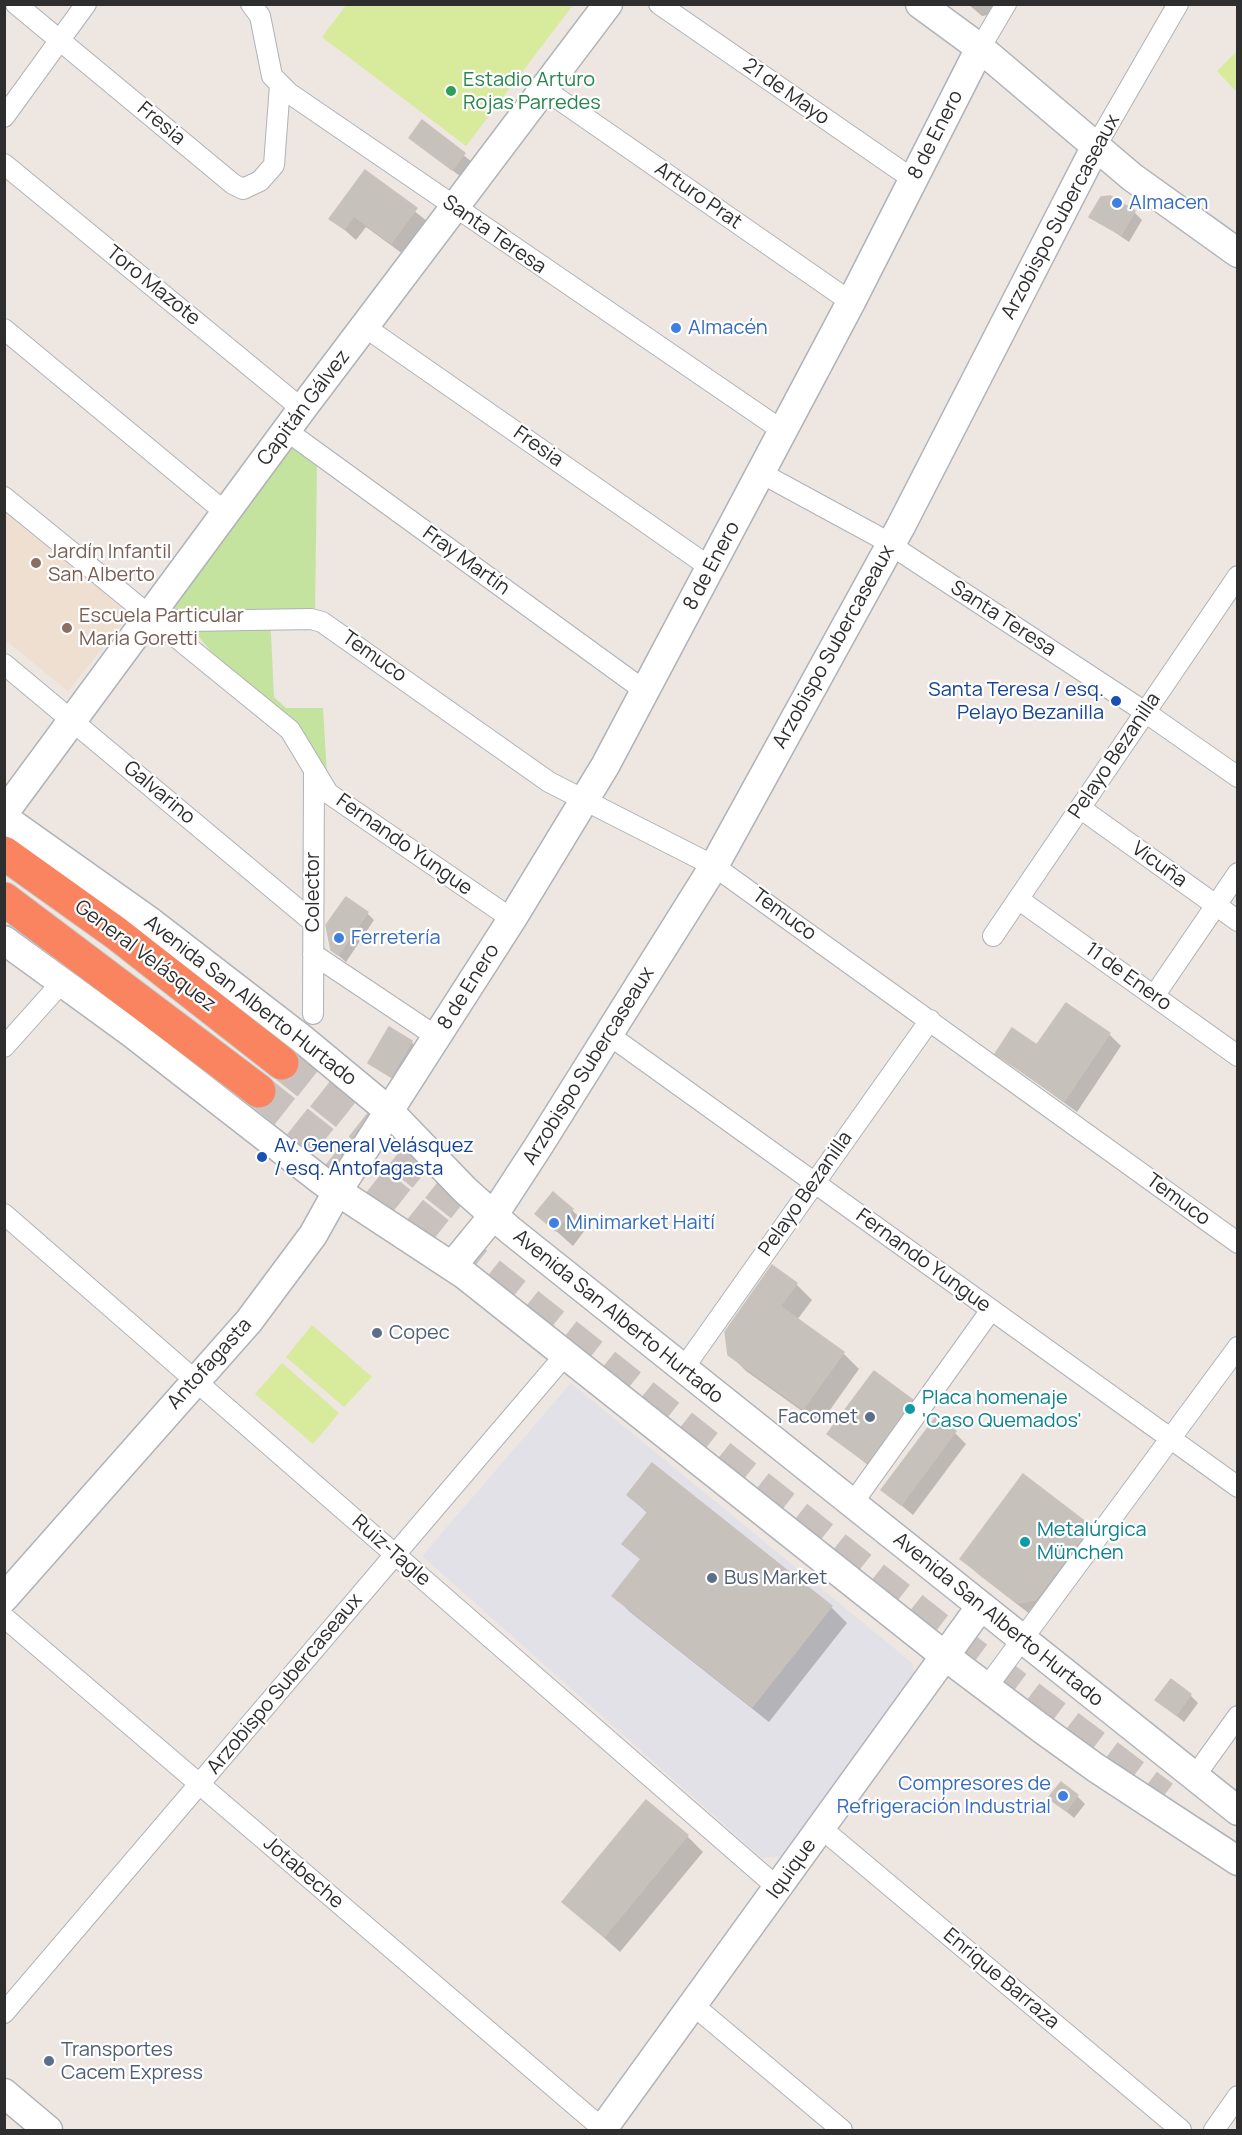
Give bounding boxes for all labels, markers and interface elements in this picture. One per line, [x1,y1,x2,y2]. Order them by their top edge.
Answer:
street label: 21 de Mayo [738,53,834,131]
place label: Estadio Arturo Rojas Parredes [463,68,601,115]
marker: Estadio Arturo Rojas Parredes [444,84,458,98]
street label: 8 de Enero [903,86,969,184]
street label: Fresia [132,97,190,151]
street label: Arzobispo Subercaseaux [997,110,1125,324]
street label: Arturo Prat [650,157,746,235]
street label: Santa Teresa [438,191,550,279]
place label: Almacen [1129,191,1208,215]
marker: Almacen [1110,196,1124,210]
street label: Toro Mazote [101,241,205,331]
place label: Almacén [688,316,768,340]
marker: Almacén [669,321,683,335]
street label: Capitán Gálvez [253,345,355,471]
street label: Fresia [509,421,567,473]
street label: 8 de Enero [679,518,745,614]
street label: Fray Martín [418,521,514,601]
place label: Jardín Infantil San Alberto [48,540,171,587]
street label: Arzobispo Subercaseaux [768,541,900,753]
marker: Jardín Infantil San Alberto [29,556,43,570]
street label: Santa Teresa [946,576,1060,662]
place label: Escuela Particular Maria Goretti [79,604,244,651]
marker: Escuela Particular Maria Goretti [60,621,74,635]
street label: Temuco [337,626,411,688]
place label: Santa Teresa / esq. Pelayo Bezanilla [928,678,1104,725]
street label: Pelayo Bezanilla [1064,688,1166,824]
marker: Santa Teresa / esq. Pelayo Bezanilla [1109,694,1123,708]
street label: Galvarino [118,756,200,830]
street label: Fernando Yungue [331,789,477,901]
street label: Vicuña [1127,837,1191,893]
street label: Colector [301,852,325,932]
street label: Temuco [747,884,821,946]
street label: General Velásquez [70,895,220,1017]
street label: Avenida San Alberto Hurtado [139,911,361,1091]
place label: Ferretería [351,926,441,950]
marker: Ferretería [332,931,346,945]
street label: 11 de Enero [1080,938,1176,1016]
street label: 8 de Enero [433,940,505,1034]
street label: Arzobispo Subercaseaux [518,963,660,1169]
street label: Pelayo Bezanilla [754,1127,858,1261]
place label: Av. General Velásquez / esq. Antofagasta [274,1134,474,1181]
marker: Av. General Velásquez / esq. Antofagasta [255,1150,269,1164]
street label: Temuco [1141,1169,1215,1231]
street label: Fernando Yungue [851,1204,995,1318]
place label: Minimarket Haití [566,1211,715,1235]
marker: Minimarket Haití [547,1216,561,1230]
street label: Avenida San Alberto Hurtado [508,1225,728,1409]
street label: Antofagasta [163,1313,257,1415]
place label: Copec [389,1321,450,1345]
marker: Copec [370,1326,384,1340]
place label: Placa homenaje 'Caso Quemados' [922,1386,1082,1433]
marker: Placa homenaje 'Caso Quemados' [903,1402,917,1416]
place label: Facomet [778,1405,858,1429]
marker: Facomet [863,1410,877,1424]
street label: Ruiz-Tagle [347,1510,435,1592]
place label: Metalúrgica München [1037,1518,1147,1565]
street label: Avenida San Alberto Hurtado [888,1528,1108,1712]
marker: Metalúrgica München [1018,1535,1032,1549]
place label: Bus Market [724,1566,827,1590]
marker: Bus Market [705,1571,719,1585]
street label: Arzobispo Subercaseaux [202,1589,368,1779]
place label: Compresores de Refrigeración Industrial [837,1772,1051,1819]
marker: Compresores de Refrigeración Industrial [1056,1789,1070,1803]
street label: Jotabeche [258,1832,348,1914]
street label: Iquique [762,1834,822,1904]
street label: Enrique Barraza [938,1923,1064,2035]
place label: Transportes Cacem Express [61,2038,203,2085]
marker: Transportes Cacem Express [42,2054,56,2068]

